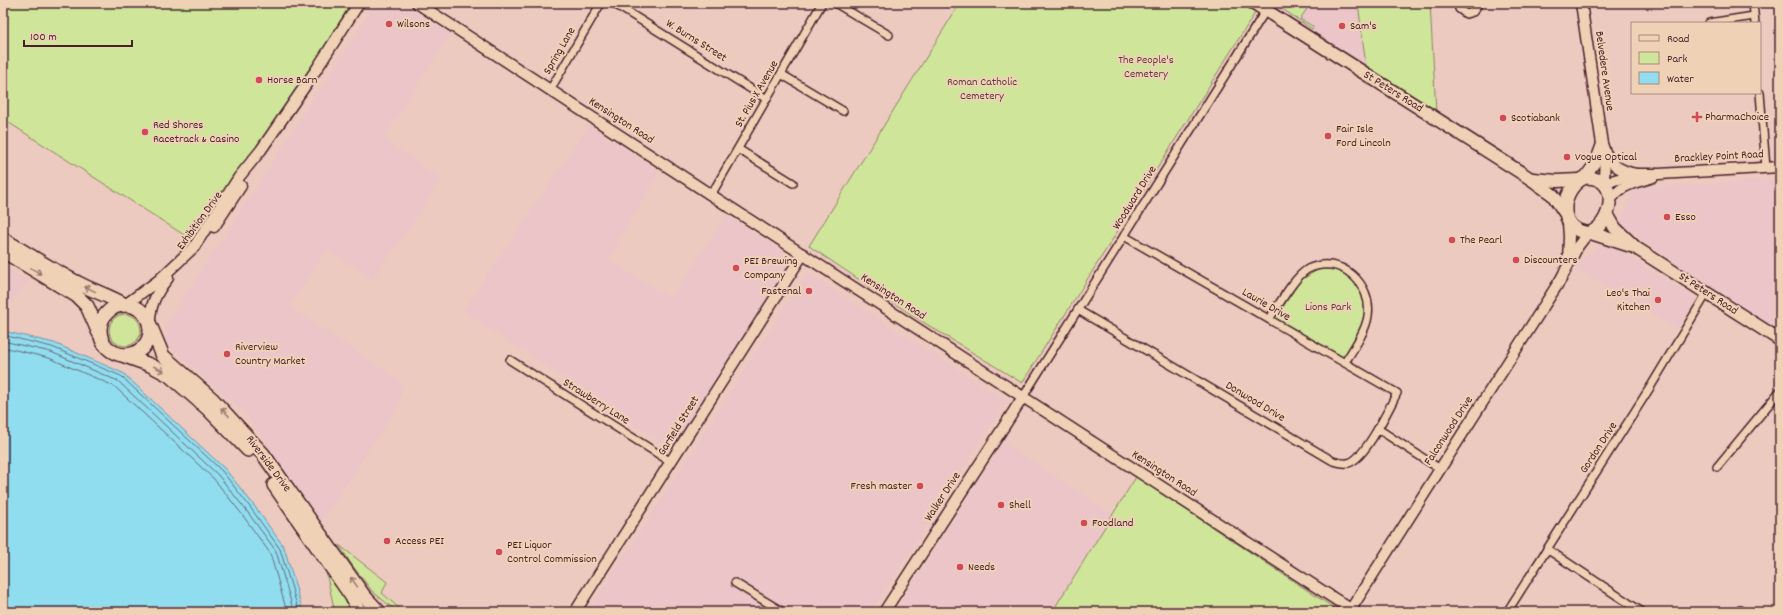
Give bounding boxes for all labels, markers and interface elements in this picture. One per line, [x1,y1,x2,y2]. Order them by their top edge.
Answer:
street label: W. Burns Street [662,15,730,67]
place label: Wilsons [397,16,430,33]
place label: Sam's [1350,18,1377,35]
marker: Wilsons [384,19,394,29]
marker: Sam's [1337,21,1347,31]
scale bar [24,22,132,48]
legend [1631,22,1761,94]
street label: Spring Lane [540,24,580,78]
text: 100 m [30,29,57,46]
street label: Belvedere Avenue [1590,30,1618,112]
text: Road [1667,31,1689,48]
text: Park [1667,51,1688,68]
park label: The People's Cemetery [1118,52,1174,83]
street label: St. Pius X Avenue [731,57,783,131]
street label: St Peters Road [1360,67,1426,117]
text: Water [1667,71,1694,88]
place label: Horse Barn [267,72,318,89]
park label: Roman Catholic Cemetery [947,74,1017,105]
marker: Horse Barn [254,75,264,85]
street label: Kensington Road [585,93,657,149]
place label: PharmaChoice [1705,109,1769,126]
place label: Scotiabank [1511,110,1560,127]
marker: PharmaChoice [1692,112,1702,122]
marker: Scotiabank [1498,113,1508,123]
place label: Red Shores Racetrack & Casino [153,117,239,148]
place label: Fair Isle Ford Lincoln [1336,121,1391,152]
marker: Red Shores Racetrack & Casino [140,127,150,137]
marker: Fair Isle Ford Lincoln [1323,131,1333,141]
street label: Brackley Point Road [1674,146,1764,168]
place label: Vogue Optical [1575,149,1637,166]
marker: Vogue Optical [1562,152,1572,162]
street label: Woodward Drive [1109,163,1161,233]
street label: Exhibition Drive [173,188,227,254]
place label: Esso [1675,209,1696,226]
marker: Esso [1662,212,1672,222]
place label: The Pearl [1460,232,1502,249]
marker: The Pearl [1447,235,1457,245]
place label: Discounters [1524,252,1578,269]
place label: PEI Brewing Company [744,253,798,284]
marker: Discounters [1511,255,1521,265]
marker: PEI Brewing Company [731,263,741,273]
one-way arrow [31,267,42,275]
street label: St Peters Road [1675,268,1741,320]
street label: Kensington Road [857,269,929,325]
place label: Fastenal [761,283,801,300]
street label: Laurie Drive [1239,284,1293,326]
one-way arrow [84,285,96,292]
place label: Leo's Thai Kitchen [1606,285,1650,316]
marker: Fastenal [804,286,814,296]
marker: Leo's Thai Kitchen [1653,295,1663,305]
park label: Lions Park [1305,299,1351,316]
place label: Riverview Country Market [235,339,306,370]
marker: Riverview Country Market [222,349,232,359]
one-way arrow [153,366,165,373]
street label: Strawberry Lane [559,375,633,429]
street label: Donwood Drive [1222,377,1288,427]
street label: Garfield Street [654,392,704,459]
street label: Falconwood Drive [1420,393,1478,469]
one-way arrow [220,407,230,417]
street label: Gordon Drive [1576,419,1622,477]
street label: Riverside Drive [241,432,295,496]
street label: Kensington Road [1128,446,1200,502]
street label: Walker Drive [921,469,965,525]
place label: Fresh master [851,478,913,495]
marker: Fresh master [915,481,925,491]
place label: Shell [1009,497,1031,514]
marker: Shell [996,500,1006,510]
place label: Foodland [1092,515,1133,532]
marker: Foodland [1079,518,1089,528]
place label: Access PEI [395,533,444,550]
marker: Access PEI [382,536,392,546]
place label: PEI Liquor Control Commission [507,537,597,568]
marker: PEI Liquor Control Commission [494,547,504,557]
place label: Needs [968,559,995,576]
marker: Needs [955,562,965,572]
one-way arrow [350,577,358,588]

